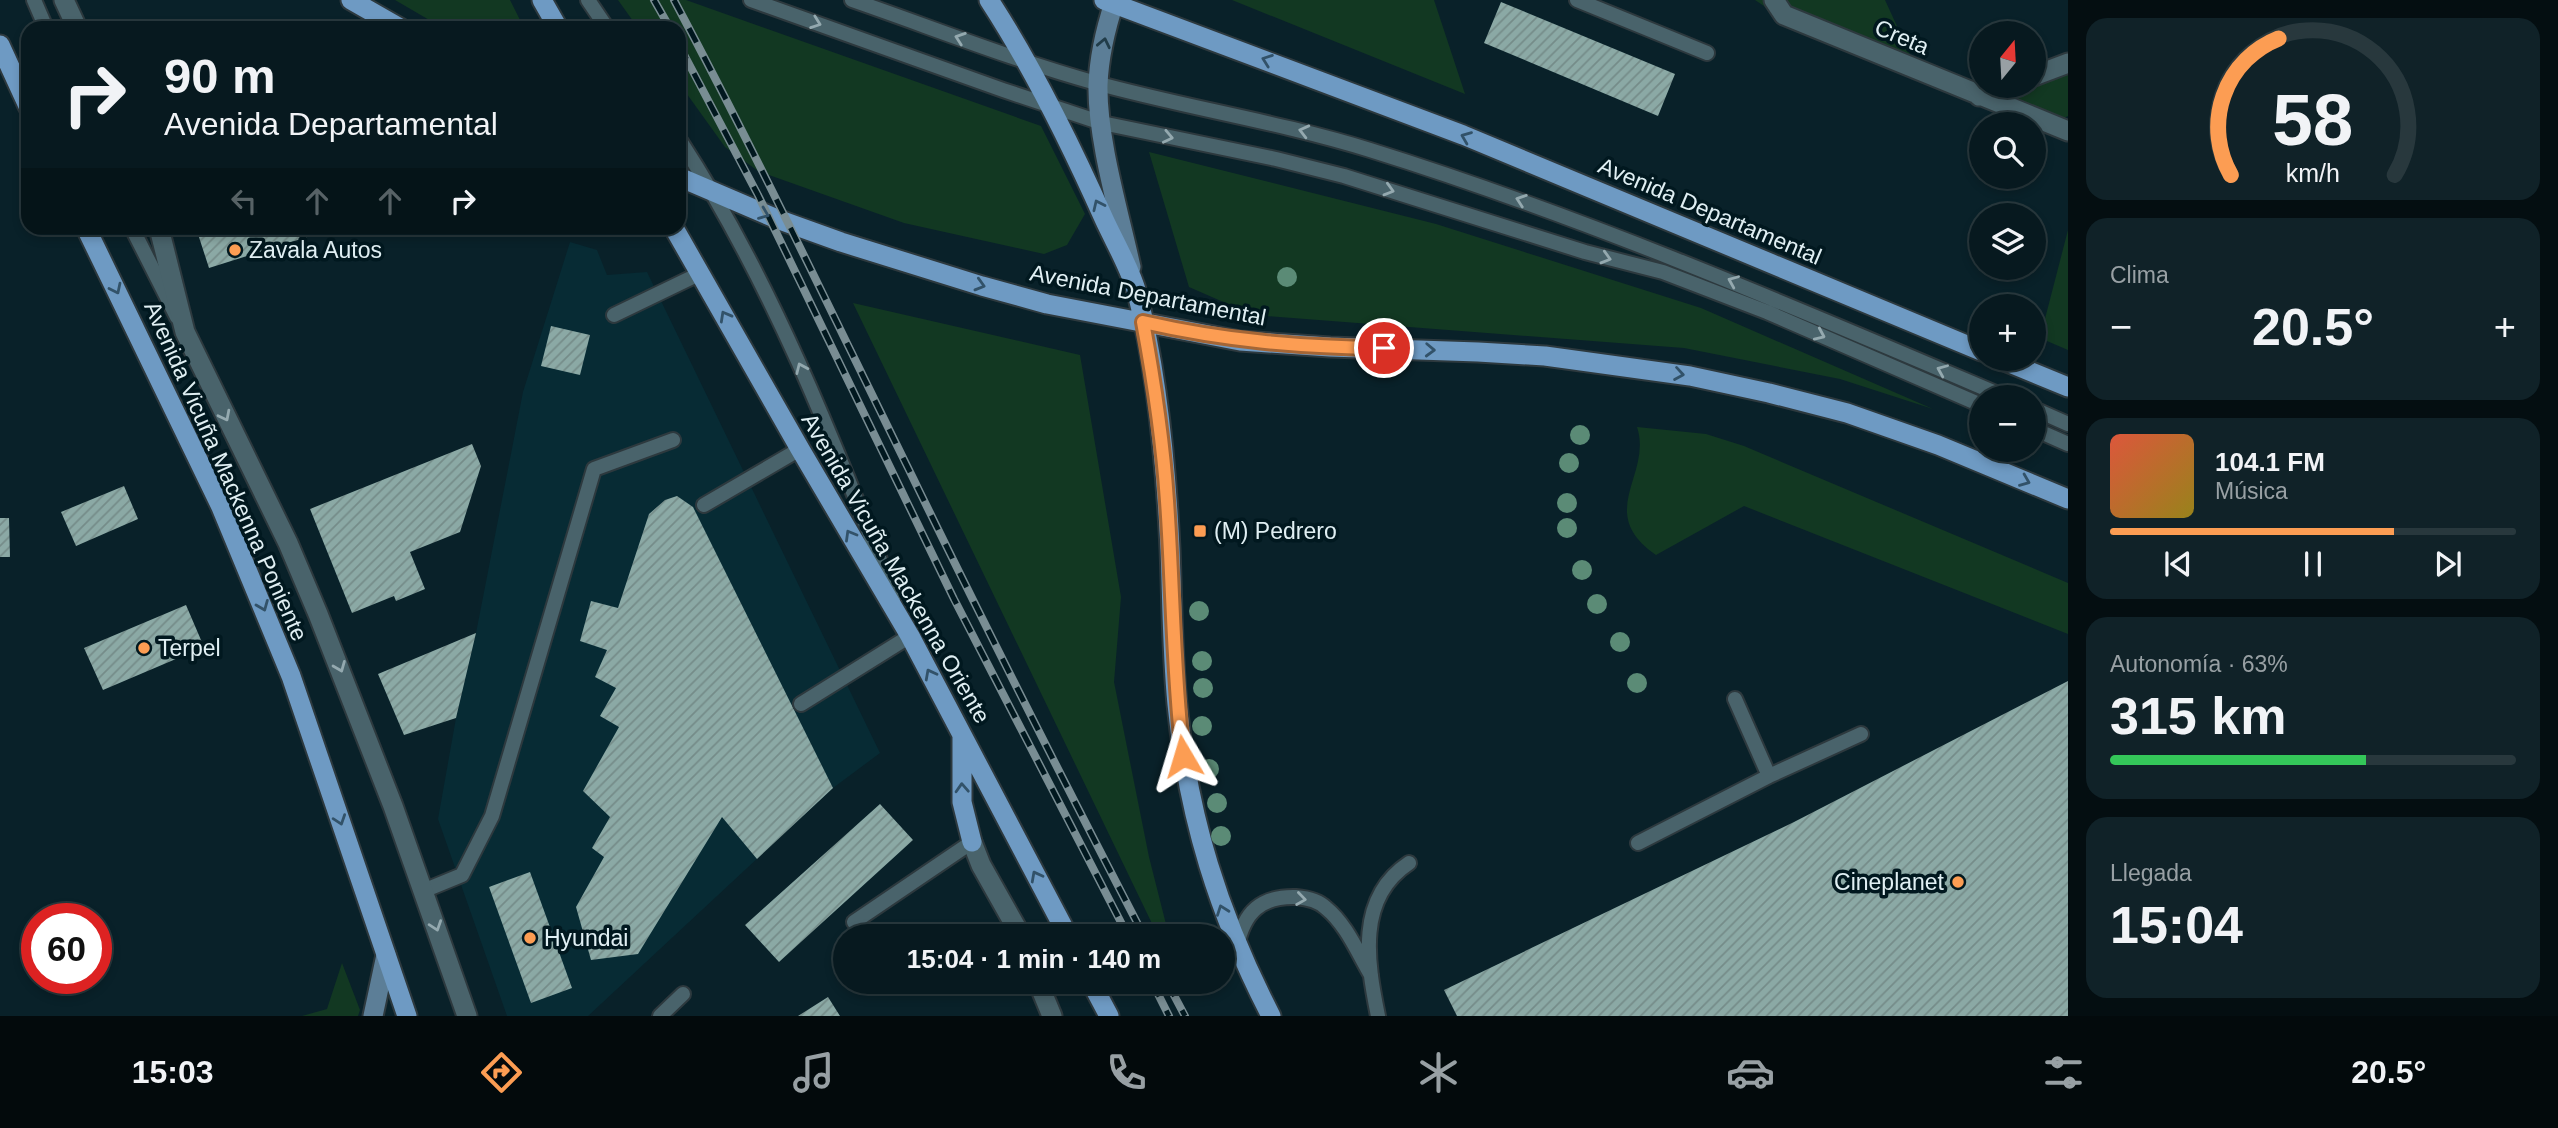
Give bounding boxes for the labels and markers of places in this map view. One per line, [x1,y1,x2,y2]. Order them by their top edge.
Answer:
place label: Zavala Autos [249,237,382,263]
marker: Zavala Autos [227,242,243,258]
pin [1354,318,1414,378]
place label: (M) Pedrero [1214,518,1337,544]
marker: (M) Pedrero [1192,523,1208,539]
place label: Terpel [158,635,221,661]
marker: Terpel [136,640,152,656]
place label: Cineplanet [1834,869,1945,895]
marker: Cineplanet [1950,874,1966,890]
place label: Hyundai [544,925,628,951]
marker: Hyundai [522,930,538,946]

